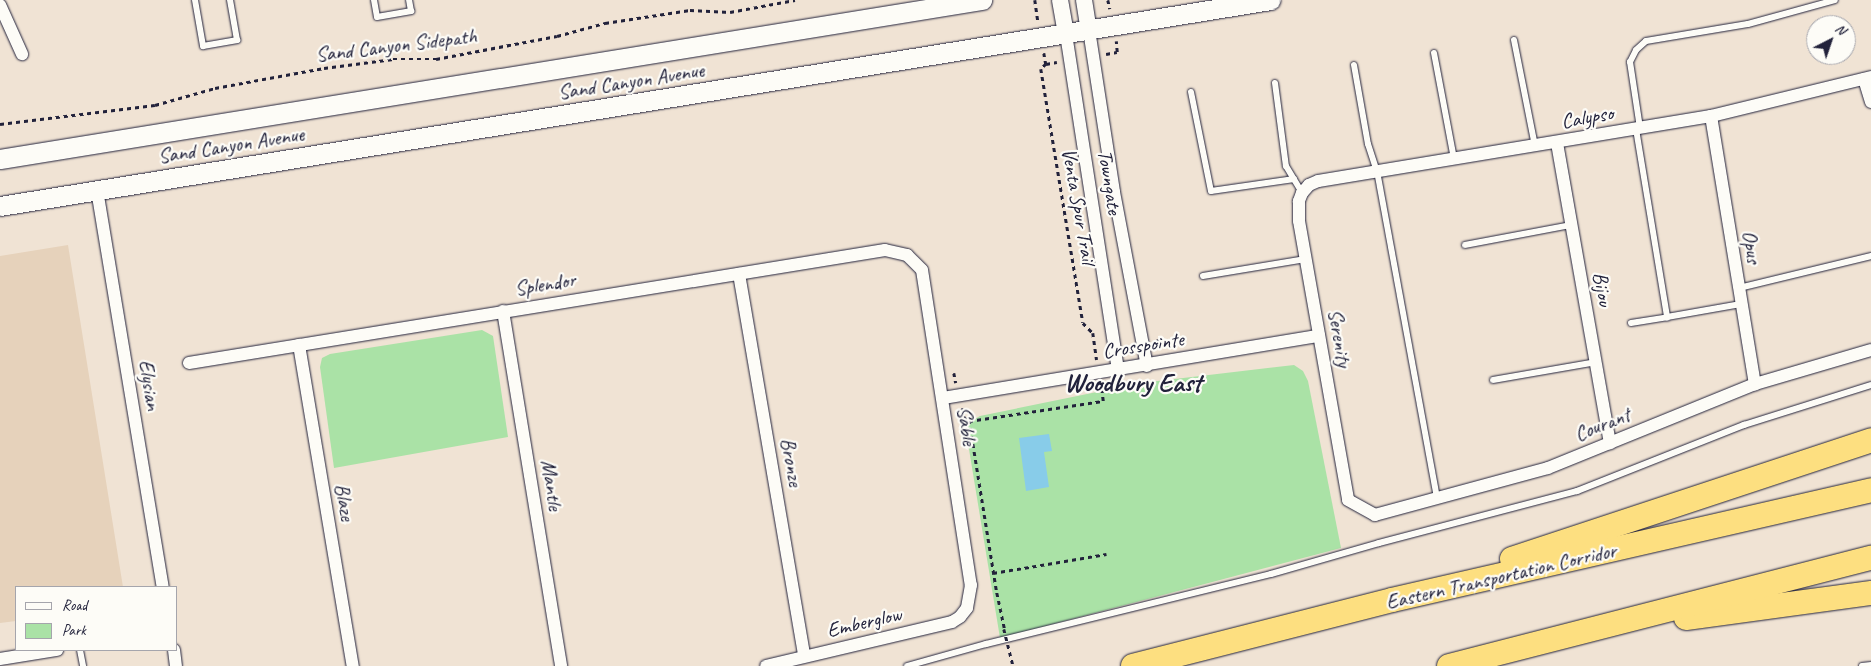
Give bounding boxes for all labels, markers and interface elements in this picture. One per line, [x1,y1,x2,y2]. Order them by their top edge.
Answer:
north arrow [1806,15,1856,65]
text: N [1832,20,1849,38]
street label: Sand Canyon Sidepath [314,23,478,67]
street label: Sand Canyon Avenue [556,57,706,105]
street label: Calypso [1559,100,1615,134]
street label: Sand Canyon Avenue [156,121,306,169]
street label: Venta Spur Trail [1056,146,1102,266]
street label: Towngate [1092,148,1128,216]
street label: Opus [1737,229,1767,265]
street label: Splendor [513,267,577,301]
street label: Bijou [1588,270,1618,308]
street label: Serenity [1323,307,1357,369]
street label: Crosspointe [1101,326,1185,364]
street label: Elysian [134,358,166,412]
district label: Woodbury East [1065,367,1201,399]
street label: Courant [1571,402,1633,446]
street label: Sable [952,405,982,447]
street label: Bronze [775,436,809,488]
street label: Mantle [536,458,568,512]
street label: Blaze [329,481,361,523]
street label: Eastern Transportation Corridor [1383,537,1619,615]
legend [15,586,178,651]
text: Road [62,596,87,615]
street label: Emberglow [824,601,904,643]
text: Park [62,621,86,640]

